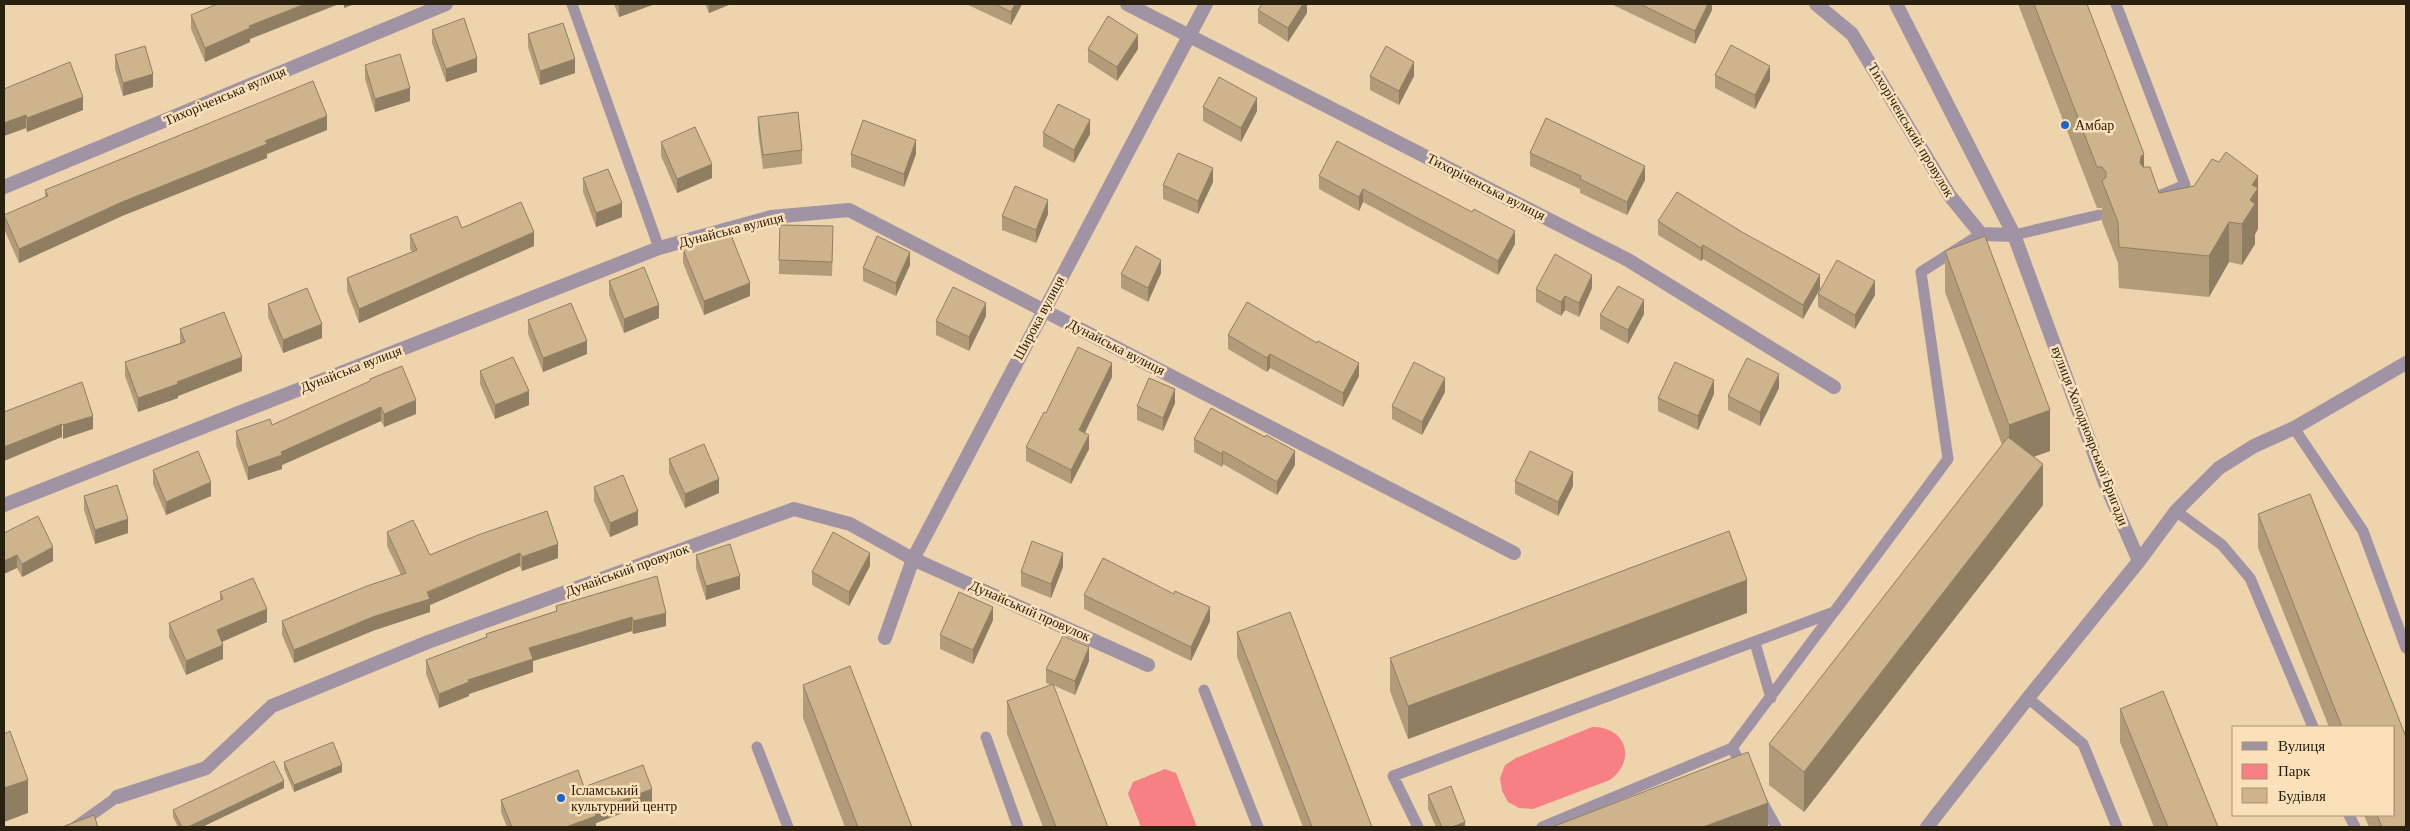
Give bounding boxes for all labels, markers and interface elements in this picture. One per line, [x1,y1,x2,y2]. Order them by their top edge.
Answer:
street label: Тихоріченський провулок [1865,60,1957,200]
street label: Тихоріченська вулиця [162,63,289,128]
place label: Амбар [2075,118,2114,133]
marker: Амбар [2059,119,2071,131]
street label: Тихоріченська вулиця [1424,151,1548,224]
street label: Дунайська вулиця [677,210,786,250]
street label: Широка вулиця [1011,273,1068,363]
street label: Дунайська вулиця [1065,316,1168,378]
street label: Дунайська вулиця [298,343,404,395]
street label: вулиця Холодноярської Бригади [2049,344,2131,528]
street label: Дунайський провулок [563,541,691,599]
street label: Дунайський провулок [967,578,1093,644]
legend [2232,726,2395,816]
text: Вулиця [2278,738,2325,754]
text: Парк [2278,763,2311,779]
place label: Ісламський культурний центр [571,783,677,814]
text: Будівля [2278,788,2326,804]
marker: Ісламський культурний центр [555,792,567,804]

